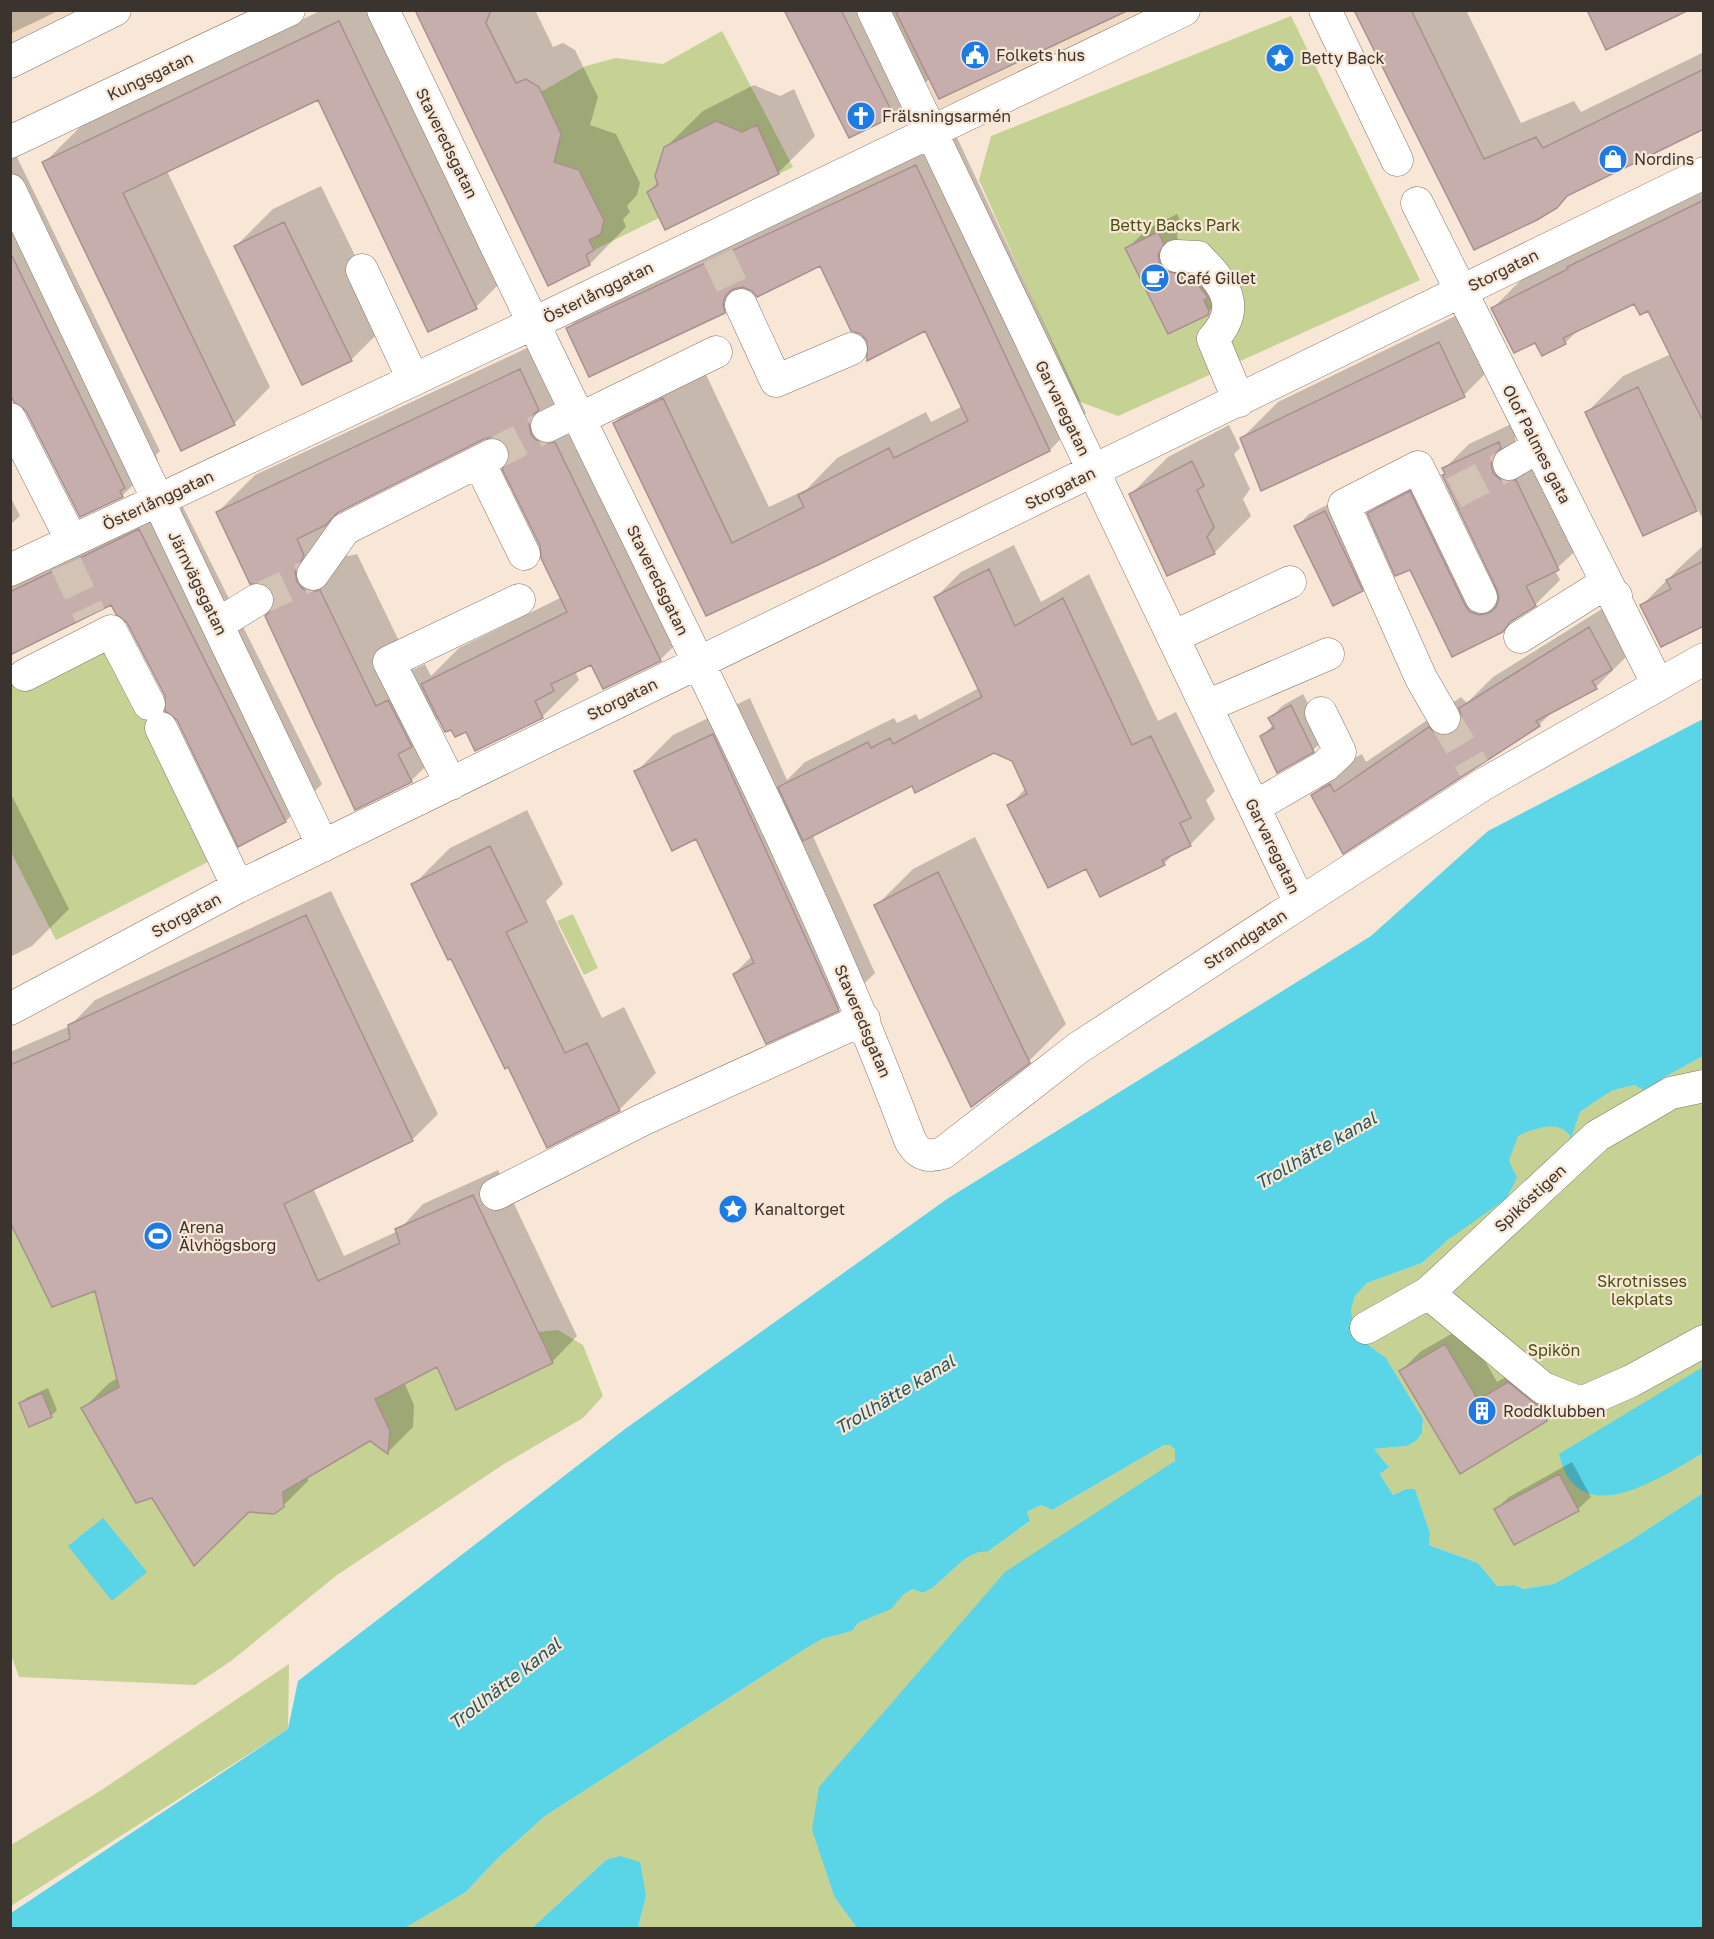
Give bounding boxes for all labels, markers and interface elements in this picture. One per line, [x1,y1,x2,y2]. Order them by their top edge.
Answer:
public building icon: Folkets hus [959,39,991,71]
place icon: Betty Back [1264,42,1296,74]
place label: Folkets hus [996,45,1085,65]
street label: Kungsgatan [104,47,196,105]
place label: Betty Back [1301,48,1384,68]
street label: Staveredsgatan [412,84,482,202]
church icon: Frälsningsarmén [845,100,877,132]
place label: Frälsningsarmén [882,106,1011,126]
shop icon: Nordins [1597,143,1629,175]
place label: Nordins [1634,149,1694,169]
park label: Betty Backs Park [1110,215,1240,235]
street label: Storgatan [1464,244,1542,296]
street label: Österlånggatan [540,257,656,327]
cafe icon: Café Gillet [1139,262,1171,294]
place label: Café Gillet [1176,268,1256,288]
street label: Garvaregatan [1031,357,1095,459]
street label: Olof Palmes gata [1498,381,1576,507]
street label: Storgatan [1021,462,1099,514]
street label: Österlånggatan [99,466,217,534]
street label: Staveredsgatan [623,521,693,639]
street label: Järnvägsgatan [164,528,232,638]
street label: Storgatan [583,673,661,725]
street label: Garvaregatan [1241,795,1305,897]
street label: Storgatan [148,888,224,942]
street label: Strandgatan [1200,905,1290,973]
street label: Staveredsgatan [830,962,896,1080]
water label: Trollhätte kanal [1251,1106,1381,1194]
street label: Spiköstigen [1490,1160,1570,1236]
place icon: Kanaltorget [717,1193,749,1225]
place label: Kanaltorget [754,1199,845,1219]
place label: Arena Älvhögsborg [179,1217,276,1255]
sports icon: Arena Älvhögsborg [142,1220,174,1252]
park label: Skrotnisses lekplats [1597,1271,1687,1309]
park label: Spikön [1528,1340,1580,1360]
water label: Trollhätte kanal [830,1349,960,1439]
building icon: Roddklubben [1466,1395,1498,1427]
place label: Roddklubben [1503,1401,1606,1421]
water label: Trollhätte kanal [444,1632,566,1734]

